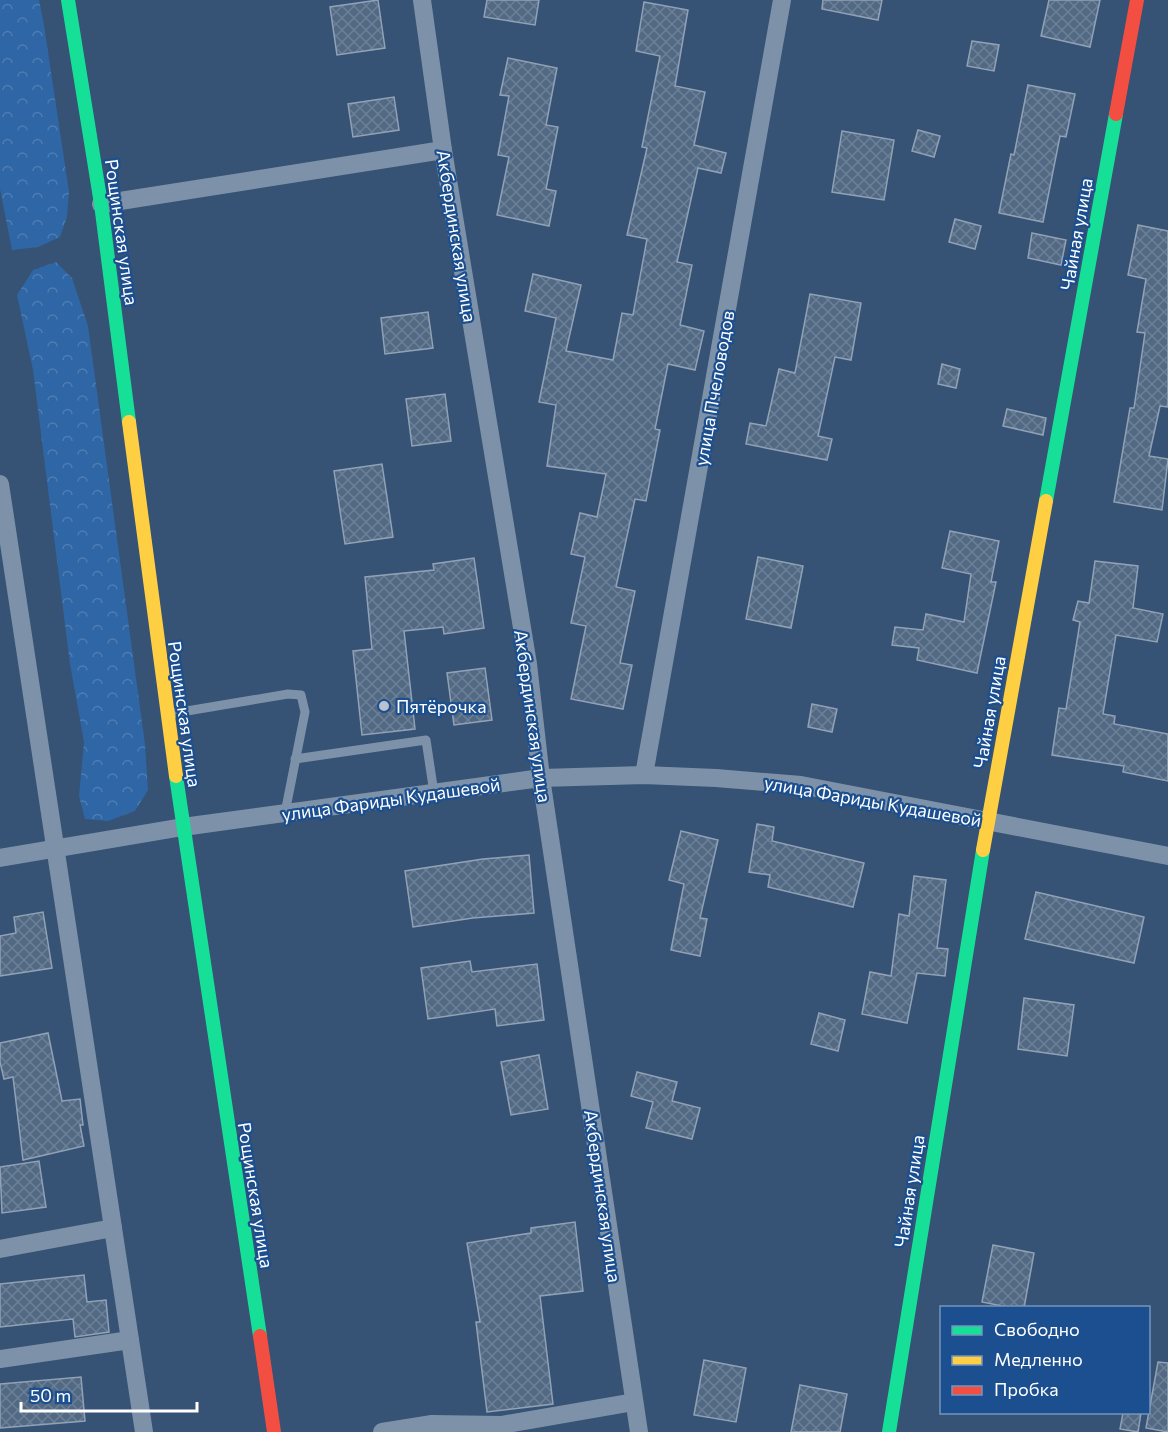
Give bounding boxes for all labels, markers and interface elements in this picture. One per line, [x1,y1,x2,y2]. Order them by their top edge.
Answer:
street label: Акбердинская улица [433,148,481,324]
street label: Рощинская улица [101,157,143,307]
street label: Чайная улица [1055,176,1097,292]
street label: улица Пчеловодов [690,309,738,467]
street label: Акбердинская улица [510,628,556,804]
street label: Рощинская улица [164,639,206,789]
street label: Чайная улица [968,654,1010,770]
place label: Пятёрочка [396,695,487,717]
marker: Пятёрочка [377,699,391,713]
street label: улица Фариды Кудашевой [763,771,983,831]
street label: улица Фариды Кудашевой [280,773,502,825]
street label: Акбердинская улица [580,1108,626,1284]
street label: Рощинская улица [234,1120,278,1270]
street label: Чайная улица [889,1133,929,1249]
legend [940,1306,1150,1414]
text: Свободно [994,1318,1080,1340]
text: Медленно [994,1348,1083,1370]
scale bar [21,1375,196,1413]
text: Пробка [994,1378,1059,1400]
text: 50 m [30,1384,71,1406]

